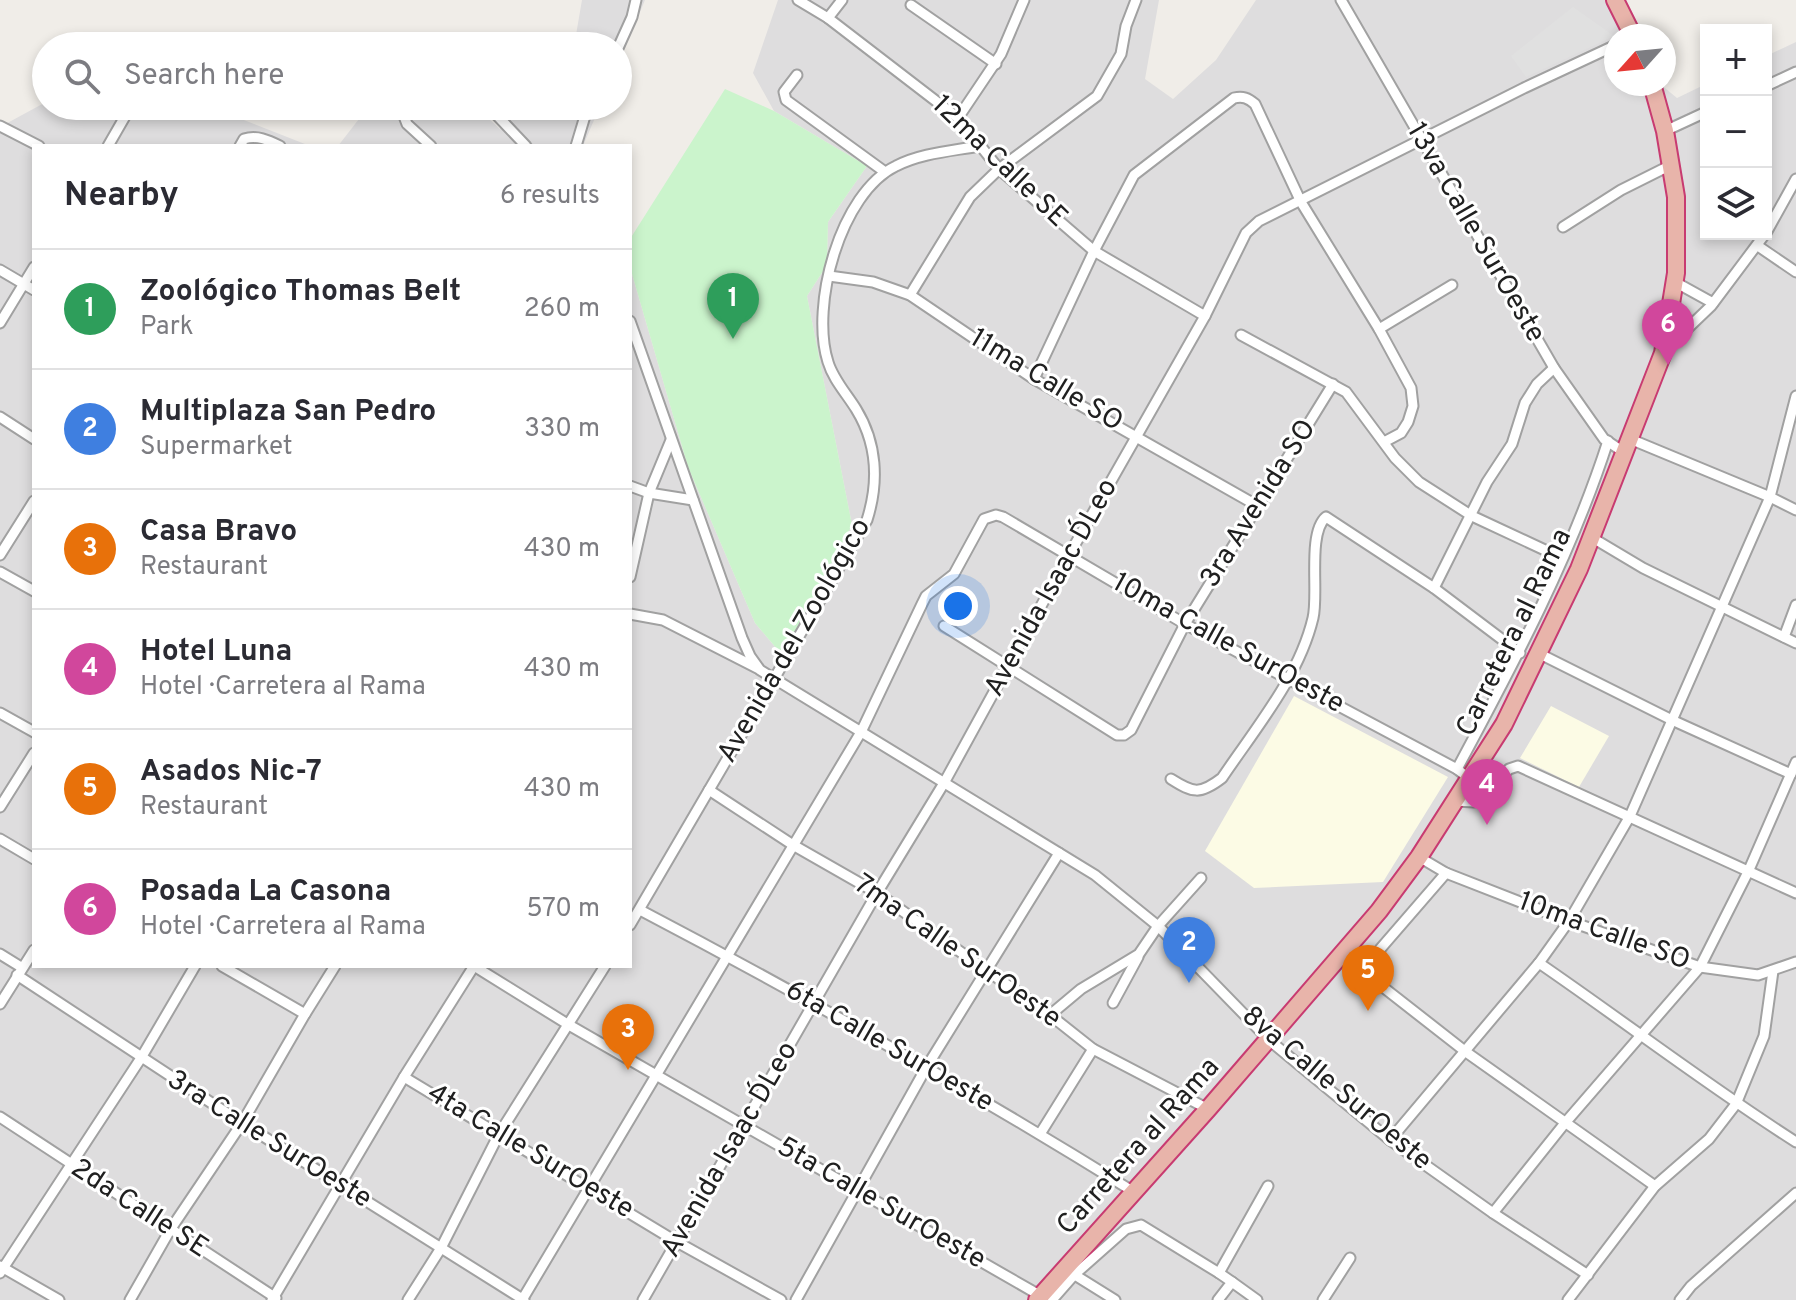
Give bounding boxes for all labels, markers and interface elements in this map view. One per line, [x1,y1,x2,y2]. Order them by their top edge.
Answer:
north arrow [1604,24,1676,96]
map controls [1700,24,1772,240]
button: + [1700,24,1772,96]
search box [32,32,632,120]
icon: search [60,54,104,98]
text: Search here [124,58,284,95]
street label: 12ma Calle SE [923,88,1075,236]
button: − [1700,96,1772,168]
street label: 13va Calle SurOeste [1397,117,1553,349]
button: layers [1700,168,1772,240]
text: Nearby [64,175,179,218]
text: 6 results [500,180,600,213]
pin: 1 [707,273,759,339]
text: Zoológico Thomas Belt [140,274,461,311]
text: 1 [85,293,95,326]
text: 260 m [524,293,600,326]
pin: 6 [1642,299,1694,365]
text: Park [140,311,194,344]
street label: 11ma Calle SO [963,321,1129,441]
text: Multiplaza San Pedro [140,394,436,431]
text: 2 [82,413,98,446]
text: 330 m [524,413,600,446]
street label: 3ra Avenida SO [1193,413,1325,595]
text: Supermarket [140,431,292,464]
street label: Avenida Isaac D´Leo [975,472,1127,703]
street label: Avenida del Zoológico [710,512,880,770]
text: Casa Bravo [140,514,297,551]
street label: Carretera al Rama [1449,523,1581,743]
text: 3 [82,533,98,566]
text: 430 m [524,533,600,566]
text: Restaurant [140,551,268,584]
street label: 10ma Calle SurOeste [1106,565,1350,723]
your location [938,586,978,626]
text: Hotel Luna [140,634,292,671]
text: 4 [82,653,98,686]
text: 430 m [524,653,600,686]
text: Hotel · Carretera al Rama [140,671,426,704]
text: Asados Nic-7 [140,754,322,791]
pin: 4 [1461,759,1513,825]
text: 5 [82,773,98,806]
text: 430 m [524,773,600,806]
text: Restaurant [140,791,268,824]
street label: 7ma Calle SurOeste [846,867,1068,1037]
text: Posada La Casona [140,874,391,911]
street label: 10ma Calle SO [1513,884,1695,980]
text: 6 [82,893,98,926]
text: 570 m [526,893,600,926]
text: Hotel · Carretera al Rama [140,911,426,944]
pin: 2 [1163,917,1215,983]
pin: 5 [1342,945,1394,1011]
street label: 6ta Calle SurOeste [779,973,999,1121]
street label: 8va Calle SurOeste [1233,999,1439,1179]
pin: 3 [602,1004,654,1070]
street label: Avenida Isaac D´Leo [652,1034,807,1265]
street label: Carretera al Rama [1050,1051,1228,1243]
street label: 3ra Calle SurOeste [160,1063,378,1217]
street label: 4ta Calle SurOeste [420,1076,640,1228]
street label: 5ta Calle SurOeste [770,1130,992,1278]
street label: 2da Calle SE [63,1151,215,1267]

